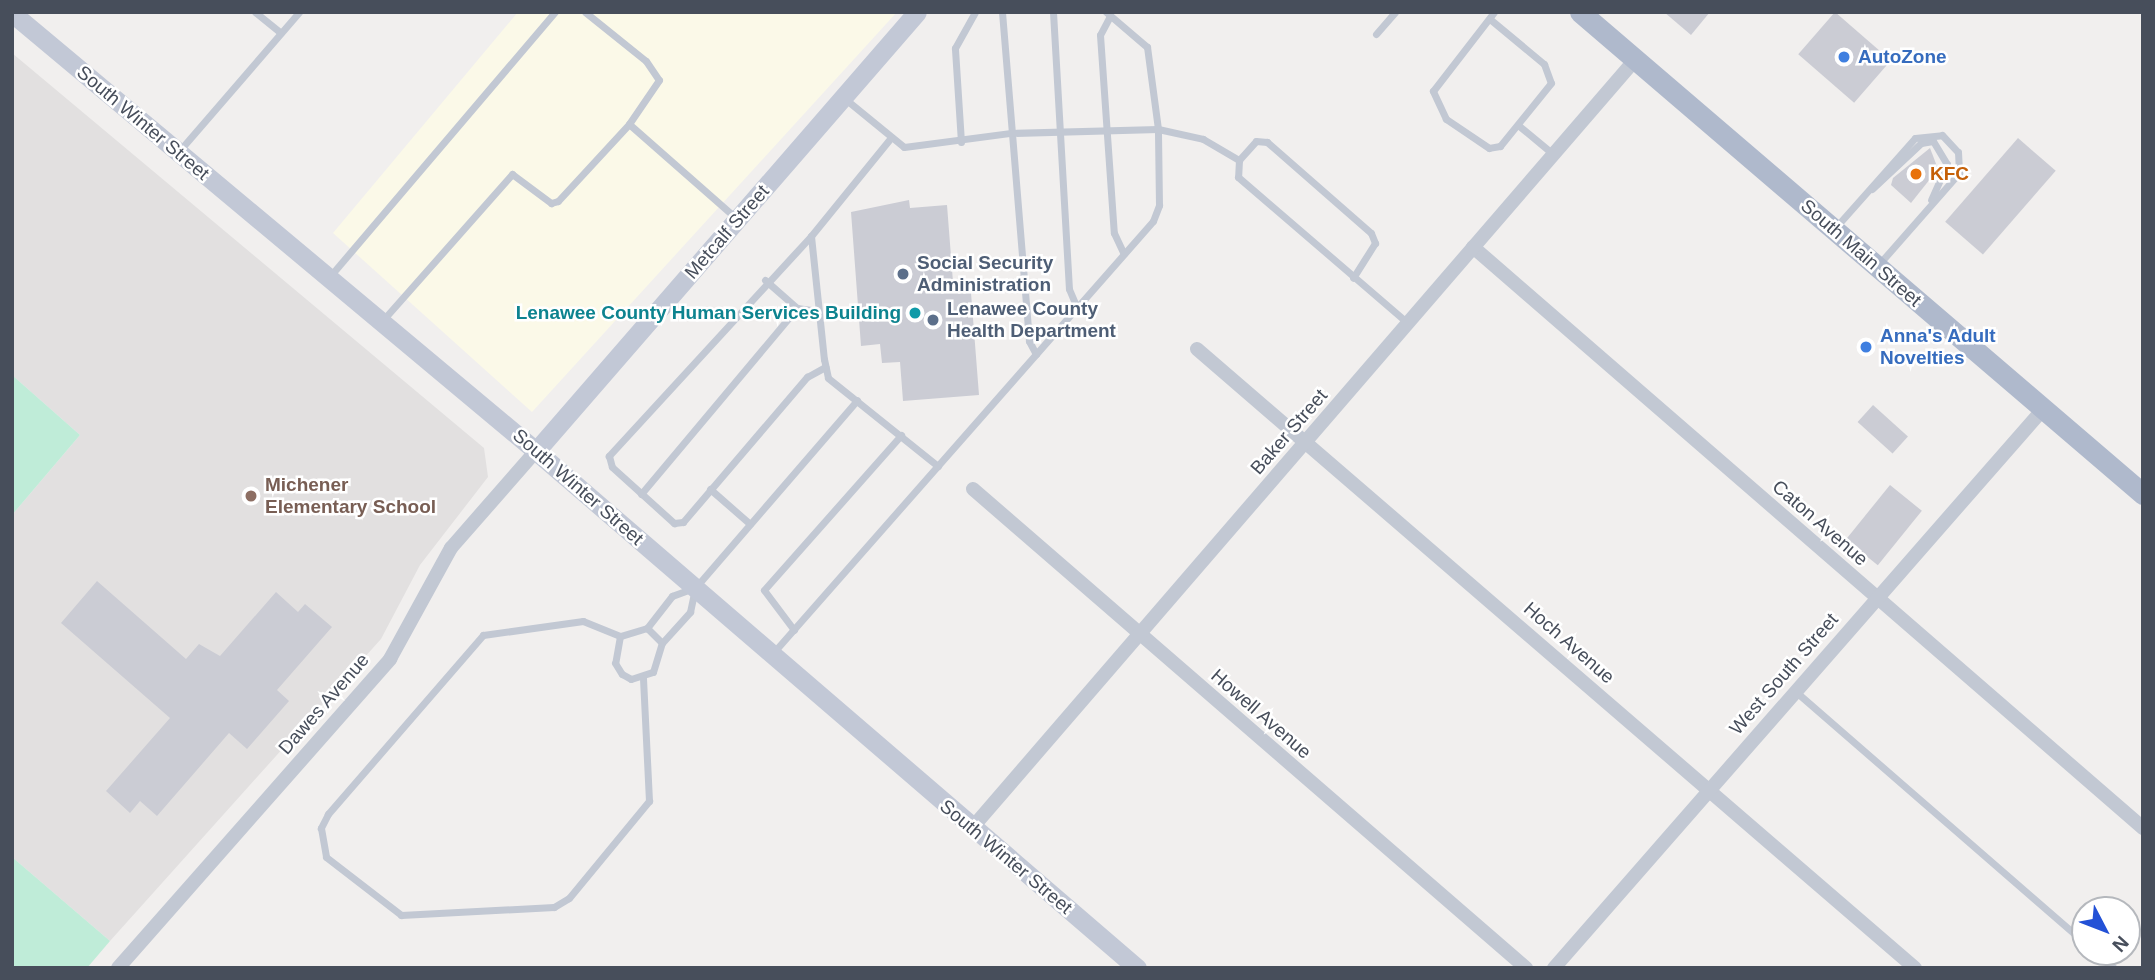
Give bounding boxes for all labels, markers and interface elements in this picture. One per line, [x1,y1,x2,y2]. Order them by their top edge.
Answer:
place label: AutoZone [1858,46,1947,68]
marker: AutoZone [1836,49,1852,65]
street label: South Winter Street [72,61,214,185]
place label: KFC [1930,163,1969,185]
marker: KFC [1908,166,1924,182]
street label: Metcalf Street [680,180,774,284]
street label: South Main Street [1796,195,1926,311]
place label: Social Security Administration [917,252,1053,296]
marker: Social Security Administration [895,266,911,282]
place label: Lenawee County Health Department [947,298,1116,342]
place label: Lenawee County Human Services Building [516,302,901,324]
marker: Lenawee County Human Services Building [907,305,923,321]
marker: Lenawee County Health Department [925,312,941,328]
place label: Anna's Adult Novelties [1880,325,1996,369]
marker: Anna's Adult Novelties [1858,339,1874,355]
street label: Baker Street [1246,385,1332,479]
street label: South Winter Street [508,424,648,550]
place label: Michener Elementary School [265,474,436,518]
street label: Caton Avenue [1767,475,1873,571]
marker: Michener Elementary School [243,488,259,504]
street label: Hoch Avenue [1519,597,1619,689]
street label: West South Street [1725,608,1843,740]
street label: Dawes Avenue [274,648,374,760]
street label: Howell Avenue [1206,664,1316,764]
street label: South Winter Street [935,795,1077,919]
north arrow [2071,896,2141,966]
text: N [2108,932,2133,956]

